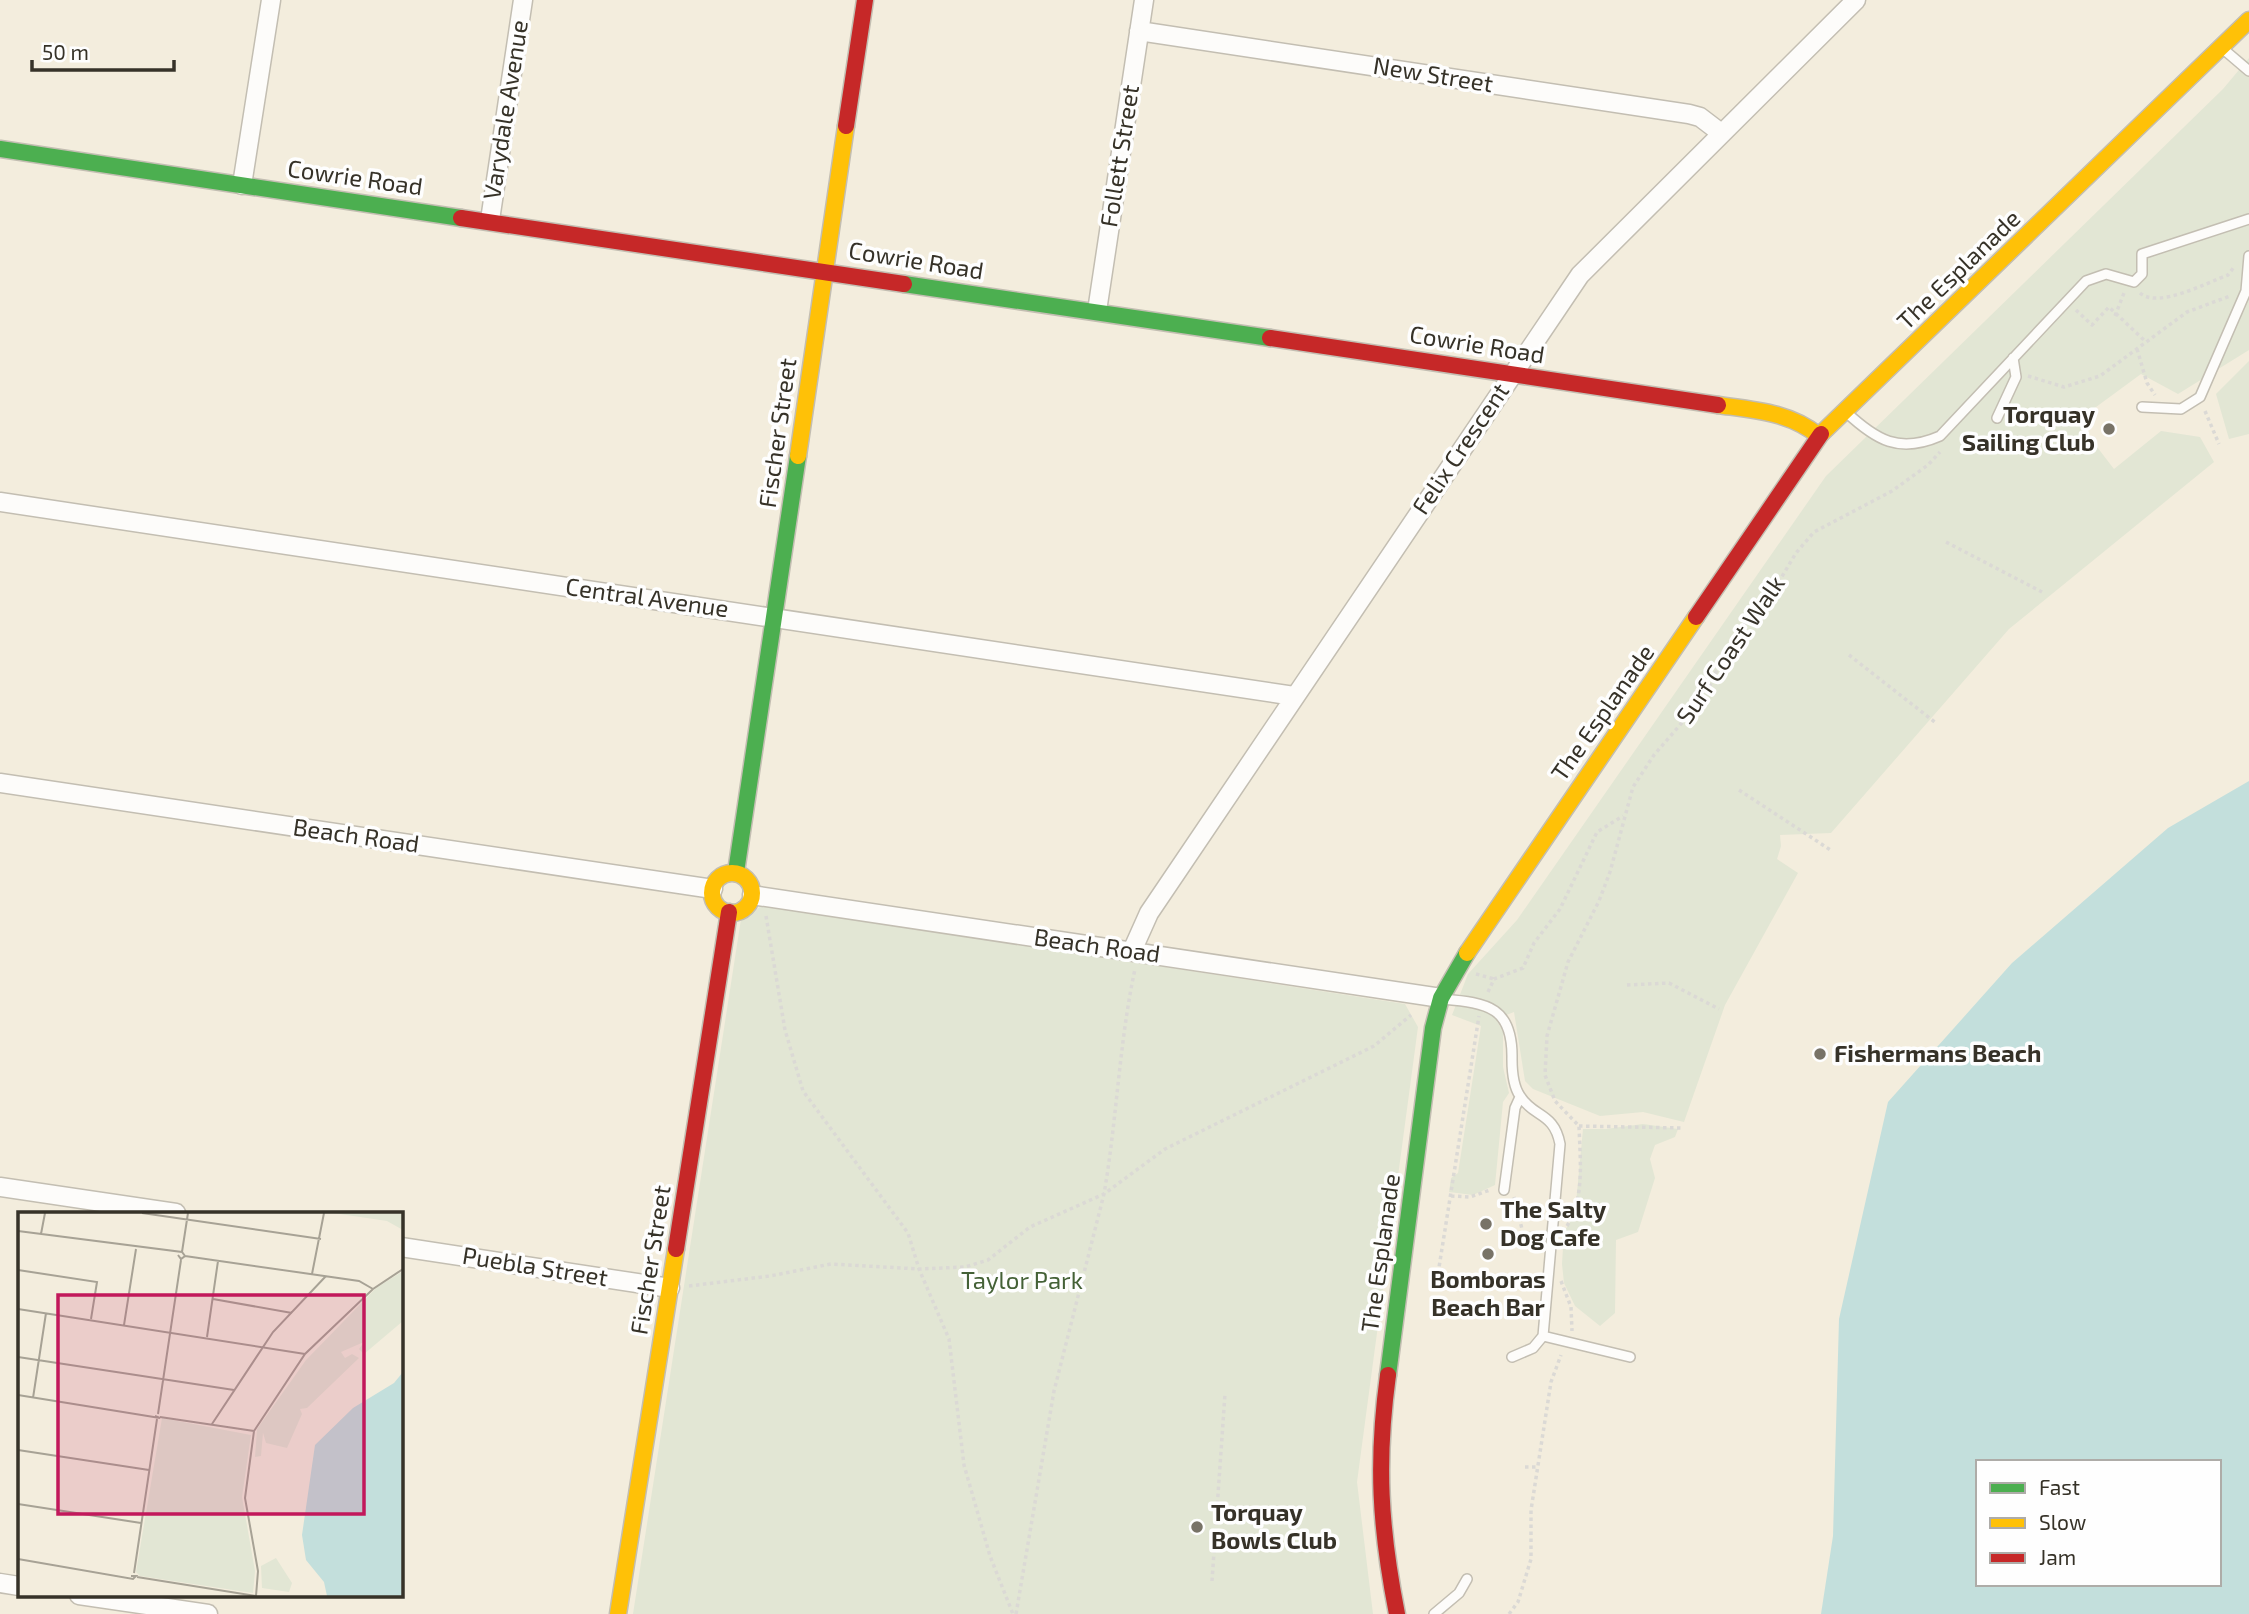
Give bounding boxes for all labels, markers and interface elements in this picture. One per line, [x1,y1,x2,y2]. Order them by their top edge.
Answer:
street label: Varydale Avenue [476,18,533,202]
scale bar [32,28,173,72]
text: 50 m [42,39,89,64]
street label: New Street [1371,50,1495,97]
street label: Follett Street [1093,83,1144,229]
street label: Cowrie Road [286,153,425,200]
street label: The Esplanade [1890,203,2025,335]
street label: Cowrie Road [847,235,986,284]
street label: Cowrie Road [1408,319,1547,368]
street label: Fischer Street [752,356,801,509]
street label: Felix Crescent [1405,377,1514,519]
place label: Torquay Sailing Club [1962,399,2095,456]
marker: Torquay Sailing Club [2101,421,2117,437]
street label: Surf Coast Walk [1669,569,1790,729]
street label: Central Avenue [564,571,731,622]
street label: The Esplanade [1544,638,1659,786]
street label: Beach Road [291,811,421,858]
street label: Beach Road [1032,921,1162,968]
place label: Fishermans Beach [1834,1038,2041,1067]
marker: Fishermans Beach [1812,1046,1828,1062]
street label: The Esplanade [1354,1172,1405,1334]
street label: Fischer Street [623,1183,676,1337]
place label: The Salty Dog Cafe [1500,1194,1607,1251]
inset map [18,1212,402,1596]
marker: The Salty Dog Cafe [1478,1216,1494,1232]
street label: Puebla Street [460,1240,610,1291]
marker: Bomboras Beach Bar [1480,1246,1496,1262]
place label: Bomboras Beach Bar [1430,1264,1546,1321]
park label: Taylor Park [961,1265,1083,1294]
legend [1976,1460,2221,1586]
text: Fast [2039,1474,2080,1499]
place label: Torquay Bowls Club [1211,1497,1337,1554]
text: Slow [2039,1509,2086,1534]
marker: Torquay Bowls Club [1189,1519,1205,1535]
text: Jam [2039,1544,2076,1569]

